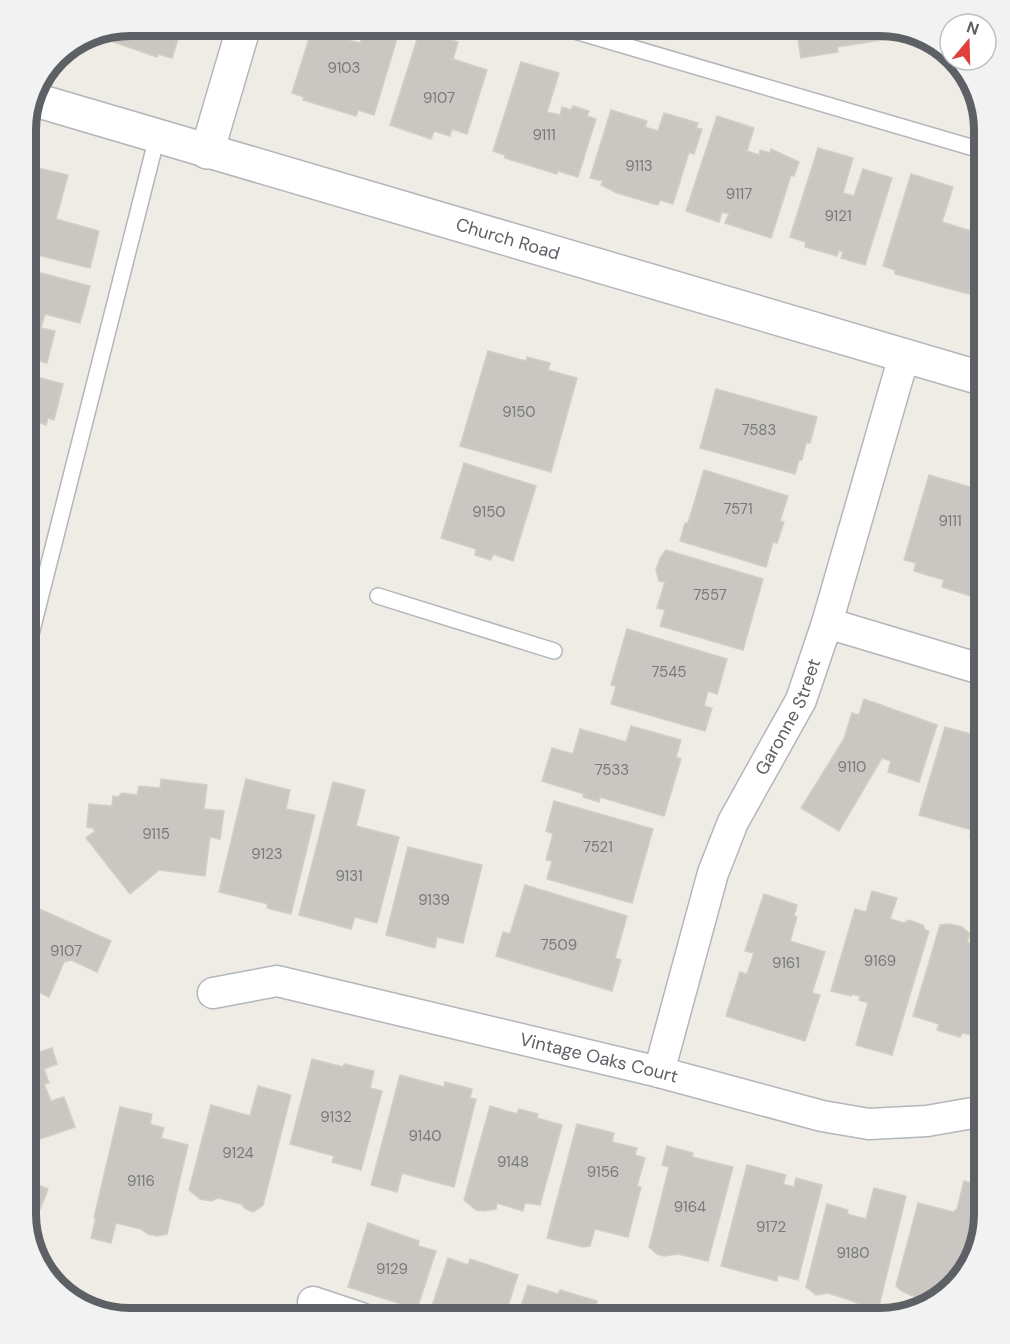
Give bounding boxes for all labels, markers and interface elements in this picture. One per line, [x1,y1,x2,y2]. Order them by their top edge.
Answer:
north arrow [938,12,998,72]
text: N [964,16,982,40]
house number: 9103 [328,58,360,78]
house number: 9107 [423,88,455,108]
house number: 9111 [532,125,556,145]
house number: 9113 [625,156,653,176]
house number: 9117 [726,184,752,204]
house number: 9121 [824,206,852,226]
street label: Church Road [453,212,563,266]
house number: 9150 [502,402,536,422]
house number: 7583 [742,420,776,440]
house number: 7571 [723,499,753,519]
house number: 9150 [472,502,506,522]
house number: 9111 [938,511,962,531]
house number: 7557 [693,585,727,605]
street label: Garonne Street [749,655,826,779]
house number: 7545 [652,662,686,682]
house number: 9110 [838,757,866,777]
house number: 7533 [595,760,629,780]
house number: 9115 [142,824,170,844]
house number: 7521 [583,837,613,857]
house number: 9123 [251,844,283,864]
house number: 9131 [335,866,363,886]
house number: 9139 [418,890,450,910]
house number: 7509 [541,935,577,955]
house number: 9107 [50,941,82,961]
house number: 9169 [864,951,896,971]
house number: 9161 [772,953,800,973]
street label: Vintage Oaks Court [517,1027,681,1089]
house number: 9132 [320,1107,352,1127]
house number: 9140 [408,1126,442,1146]
house number: 9124 [222,1143,254,1163]
house number: 9148 [497,1152,529,1172]
house number: 9156 [587,1162,619,1182]
house number: 9116 [127,1171,155,1191]
house number: 9164 [674,1197,706,1217]
house number: 9172 [756,1217,786,1237]
house number: 9180 [836,1243,870,1263]
house number: 9129 [376,1259,408,1279]

